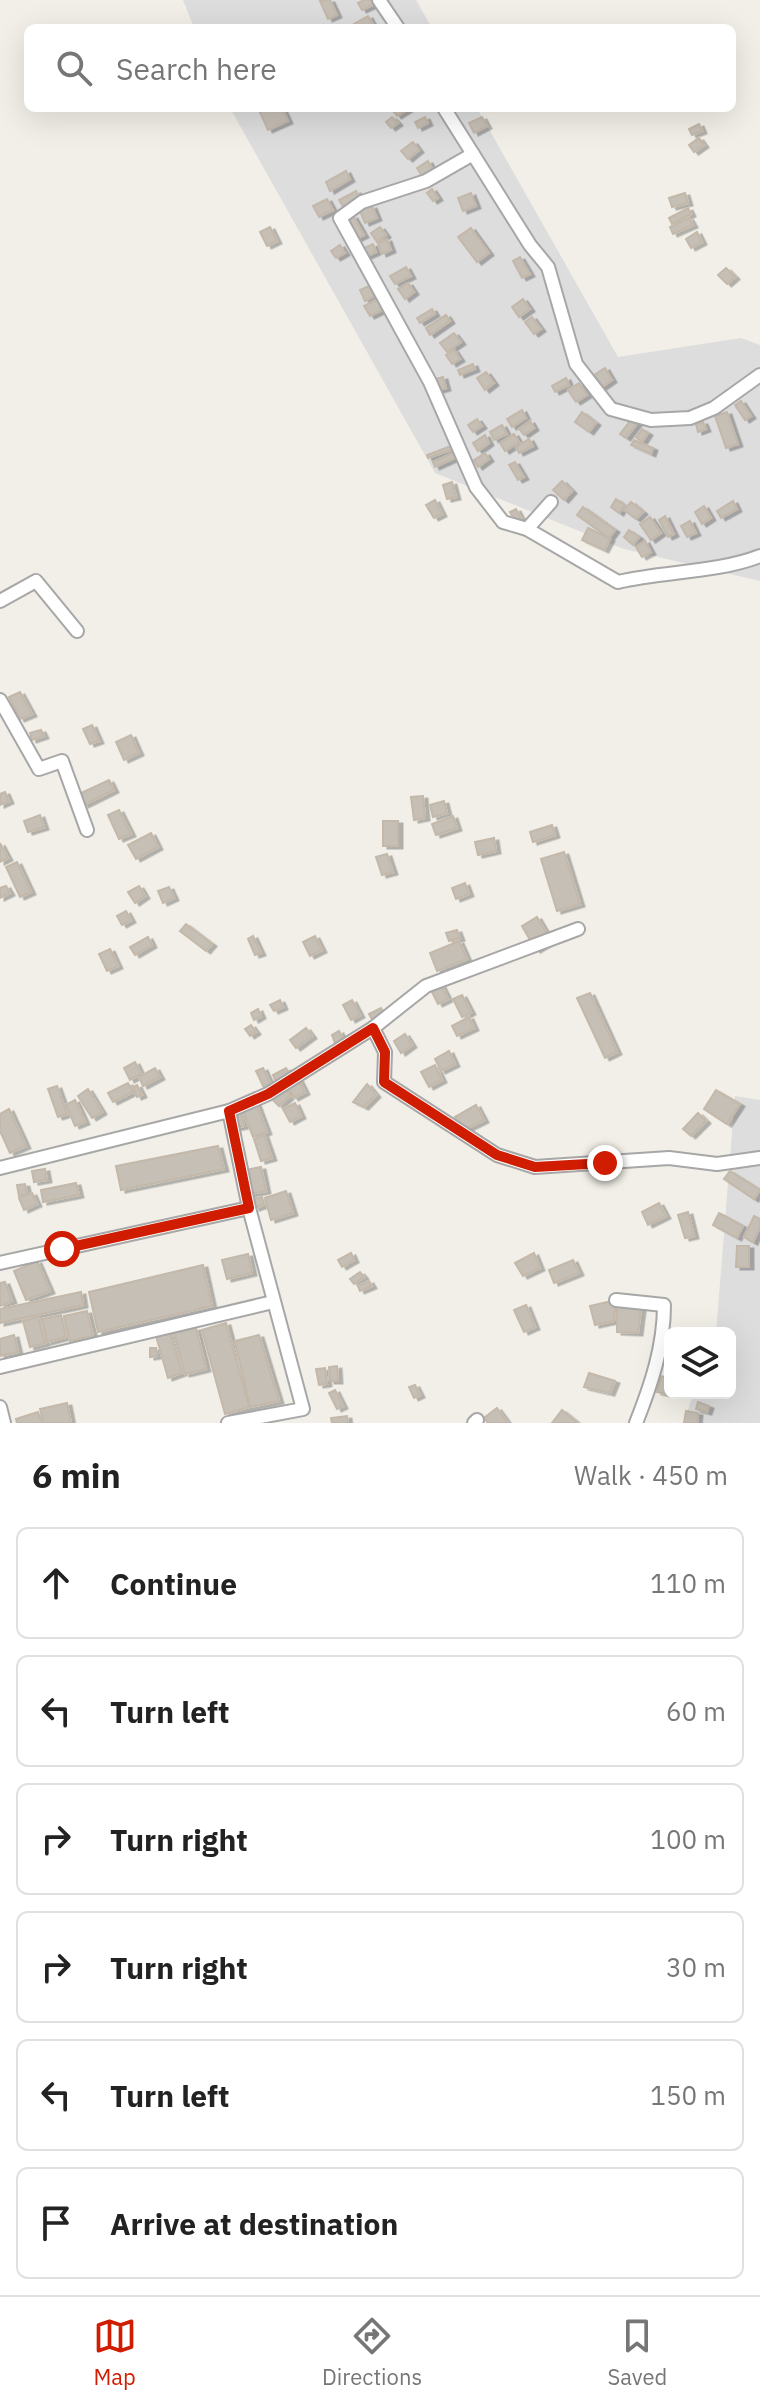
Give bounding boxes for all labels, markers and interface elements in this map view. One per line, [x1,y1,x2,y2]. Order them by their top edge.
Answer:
search box [24,24,736,112]
icon: search [52,46,96,90]
text: Search here [116,49,277,88]
route end [587,1145,623,1181]
route start [44,1231,80,1267]
map controls [664,1327,736,1399]
button: layers [664,1327,736,1399]
text: 6 min [32,1453,121,1497]
text: Walk · 450 m [574,1458,728,1492]
icon: ahead [34,1561,78,1605]
text: Continue [110,1564,237,1603]
text: 110 m [650,1566,726,1600]
icon: left [34,1689,78,1733]
text: Turn left [110,1692,229,1731]
text: 60 m [666,1694,726,1728]
icon: right [34,1817,78,1861]
text: Turn right [110,1820,248,1859]
text: 100 m [650,1822,726,1856]
icon: right [34,1945,78,1989]
text: Turn right [110,1948,248,1987]
text: 30 m [666,1950,726,1984]
icon: left [34,2073,78,2117]
text: Turn left [110,2076,229,2115]
text: 150 m [650,2078,726,2112]
icon: arrive [34,2201,78,2245]
text: Arrive at destination [110,2204,398,2243]
tab: Map [93,2314,137,2391]
tab: Directions [322,2314,422,2391]
tab: Saved [607,2314,667,2391]

